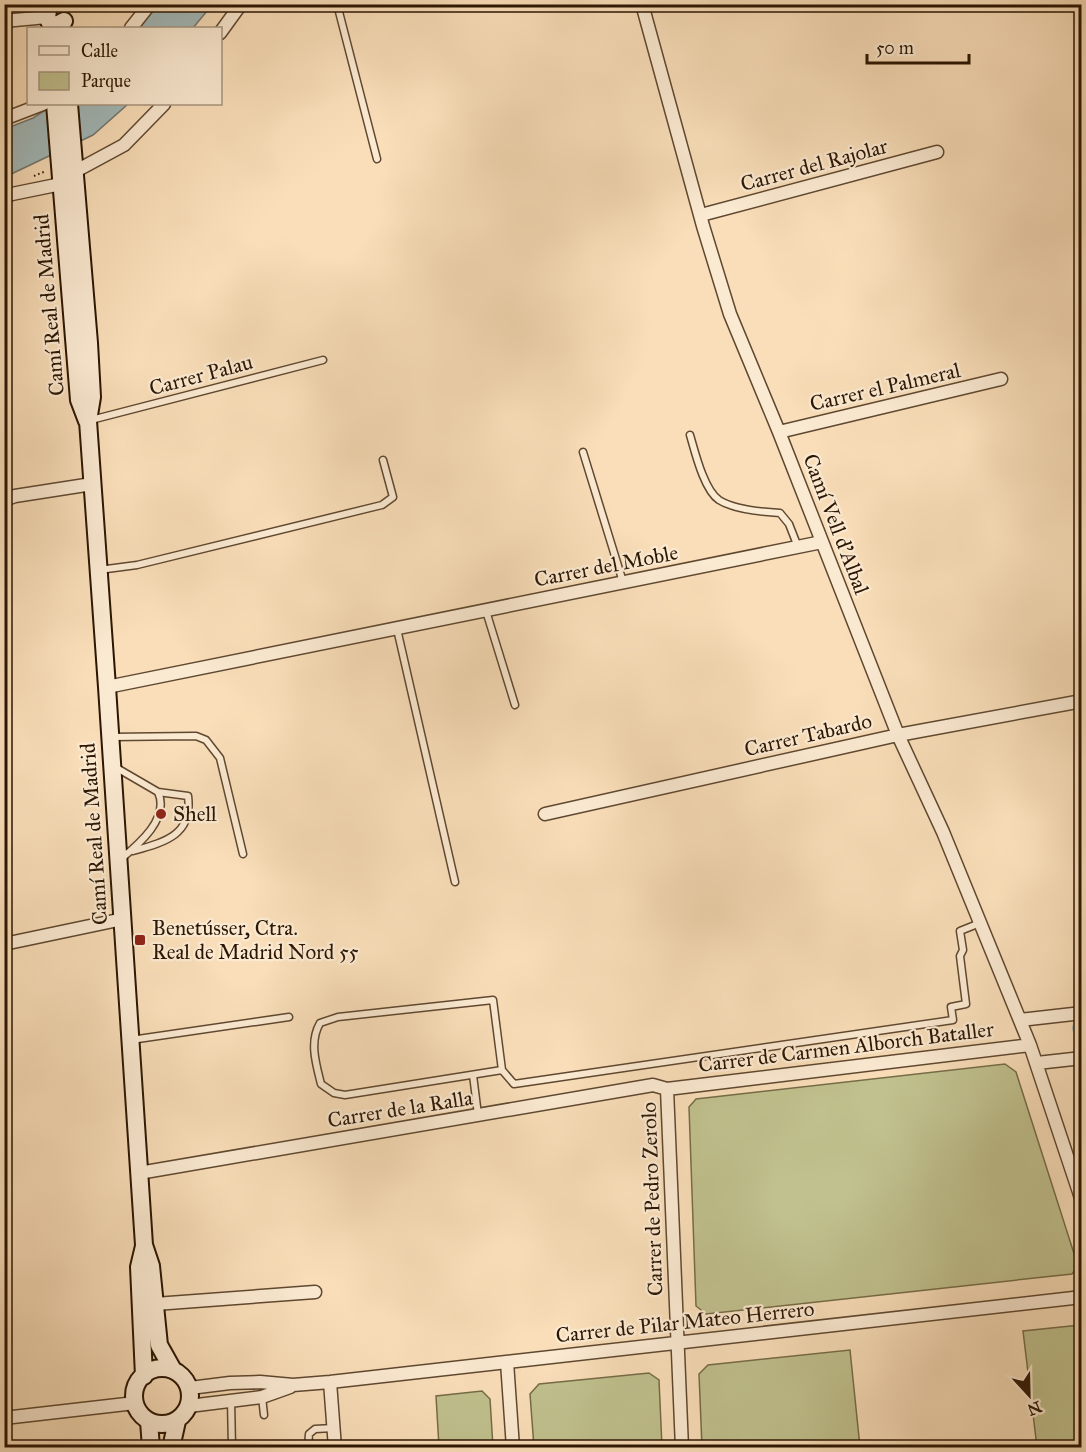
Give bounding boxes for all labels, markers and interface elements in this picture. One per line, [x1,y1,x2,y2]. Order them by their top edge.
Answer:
legend [27,27,222,105]
scale bar [867,27,969,65]
text: 50 m [876,37,914,59]
text: Calle [81,40,118,62]
text: Parque [81,70,131,93]
street label: Carrer del Rajolar [738,133,891,197]
street label: Camí Real de Madrid [28,212,70,397]
street label: Carrer Palau [146,349,256,401]
street label: Carrer el Palmeral [807,357,963,417]
street label: Camí Vell d'Albal [797,450,875,598]
street label: Carrer del Moble [532,539,680,593]
street label: Carrer Tabardo [742,708,875,762]
street label: Camí Real de Madrid [75,742,113,926]
place label: Shell [173,801,217,827]
marker: Shell [154,807,168,821]
place label: Benetússer, Ctra. Real de Madrid Nord 55 [152,915,359,965]
marker: Benetússer, Ctra. Real de Madrid Nord 55 [133,933,147,947]
street label: Carrer de Carmen Alborch Bataller [697,1016,995,1078]
street label: Carrer de la Ralla [326,1085,475,1133]
street label: Carrer de Pedro Zerolo [636,1101,668,1296]
street label: Carrer de Pilar Mateo Herrero [554,1295,816,1349]
north arrow [999,1365,1059,1425]
text: N [1024,1397,1044,1420]

